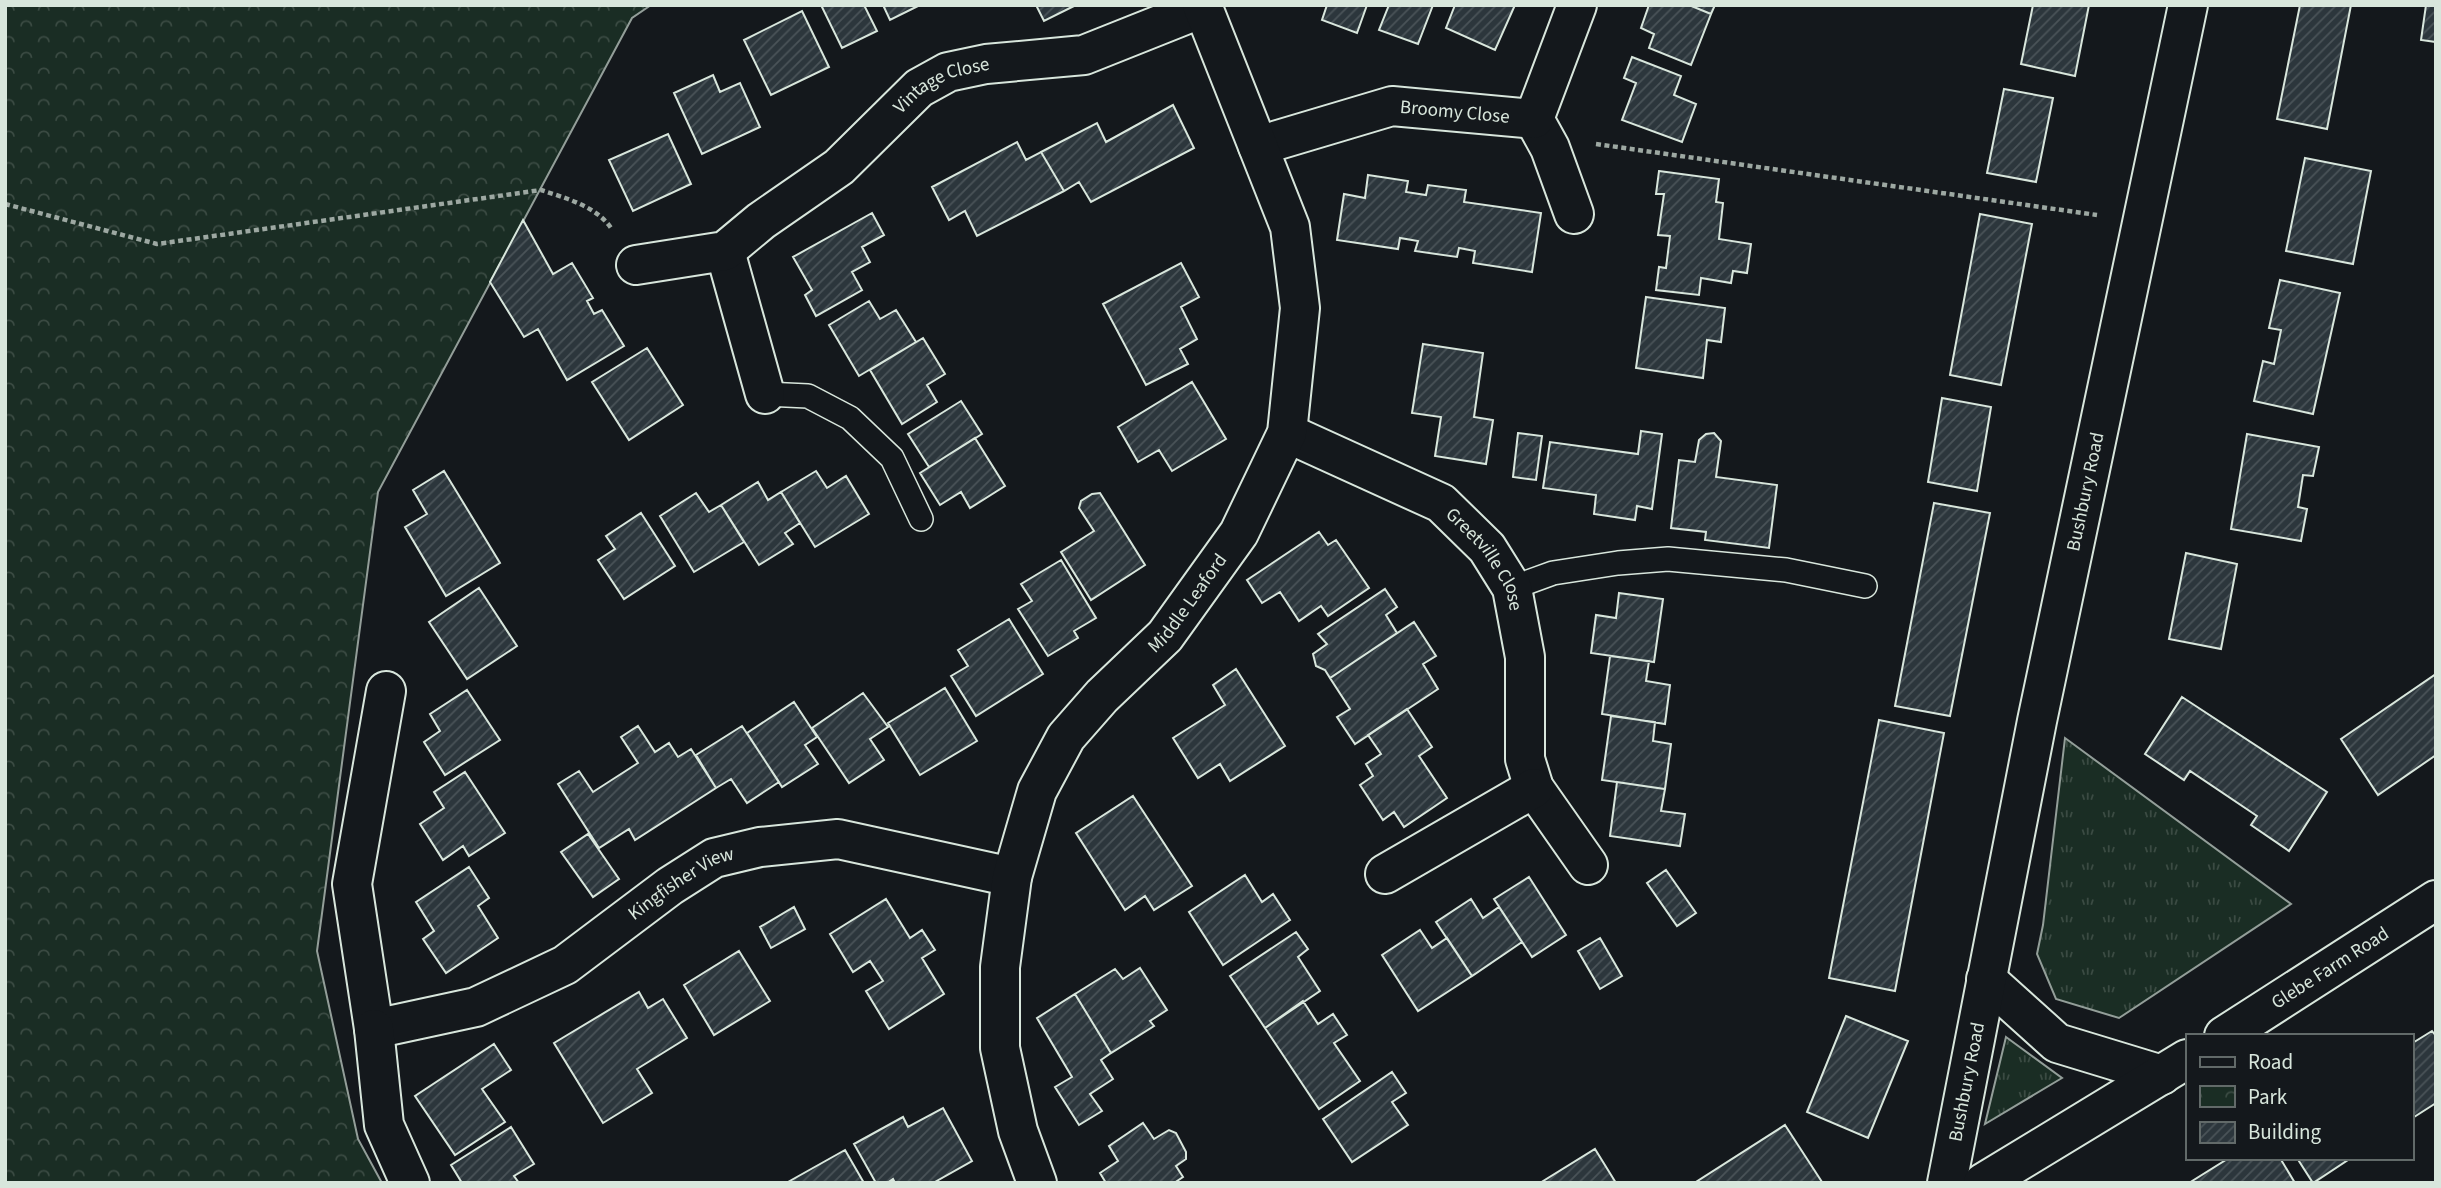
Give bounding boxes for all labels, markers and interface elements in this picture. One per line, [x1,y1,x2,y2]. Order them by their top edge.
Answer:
street label: Vintage Close [887,50,992,120]
street label: Broomy Close [1399,93,1511,130]
street label: Bushbury Road [2060,430,2111,554]
street label: Greetville Close [1440,501,1530,613]
street label: Middle Leaford [1142,548,1233,659]
street label: Kingfisher View [622,840,737,927]
street label: Glebe Farm Road [2266,920,2394,1016]
street label: Bushbury Road [1942,1020,1992,1144]
legend [2186,1034,2413,1160]
text: Road [2248,1047,2293,1077]
text: Park [2248,1082,2288,1112]
text: Building [2248,1117,2322,1147]

